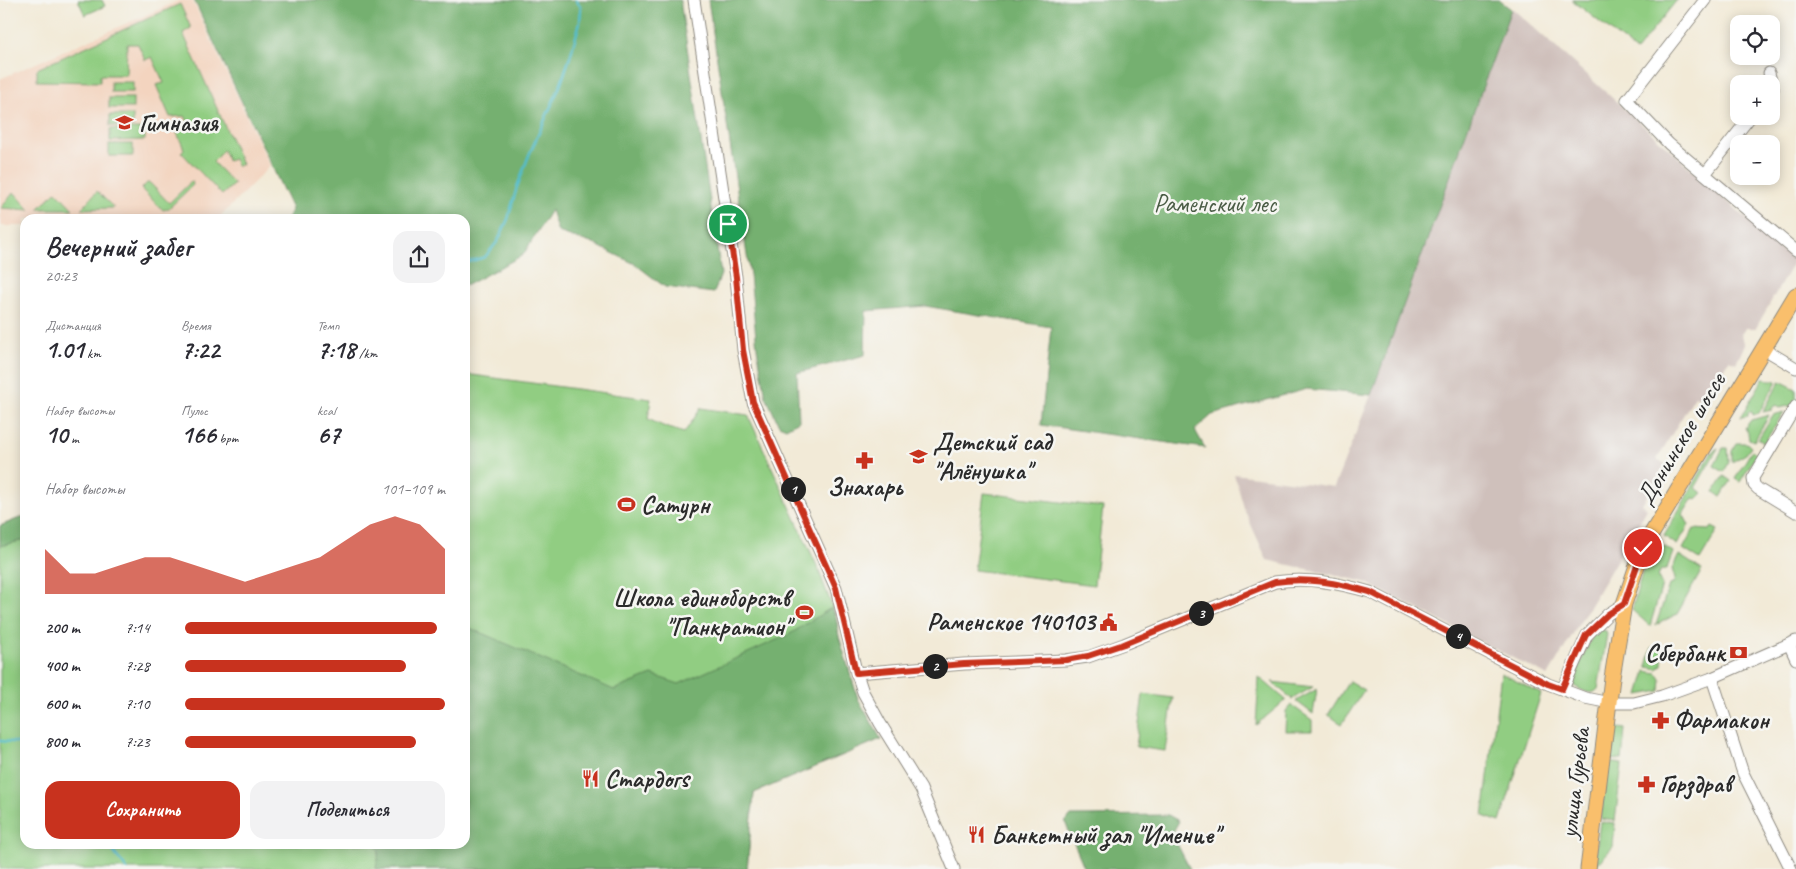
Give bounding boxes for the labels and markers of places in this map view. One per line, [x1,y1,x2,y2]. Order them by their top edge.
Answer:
place label: Гимназия [139,107,220,139]
school or university icon: Гимназия [115,113,135,133]
pin [707,203,749,245]
place label: Детский сад "Алёнушка" [933,426,1054,487]
school or university icon: Детский сад "Алёнушка" [909,446,929,466]
pharmacy icon: Знахарь [855,450,875,470]
place label: Знахарь [827,471,904,503]
pin: 1 [780,476,806,502]
place label: Сатурн [641,489,711,521]
sports icon: Сатурн [617,495,637,515]
pin [1622,527,1664,569]
place label: Школа единоборств "Панкратион" [613,582,795,643]
pin: 3 [1188,600,1214,626]
sports icon: Школа единоборств "Панкратион" [794,602,814,622]
place label: Раменское 140103 [927,606,1098,638]
public building icon: Раменское 140103 [1099,612,1119,632]
pin: 4 [1446,624,1470,648]
place label: Сбербанк [1645,637,1727,669]
bank icon: Сбербанк [1729,643,1749,663]
pin: 2 [922,654,948,678]
place label: Фармакон [1674,704,1771,736]
pharmacy icon: Фармакон [1650,710,1670,730]
place label: Стардогs [605,763,691,795]
place label: Горздрав [1660,768,1735,800]
restaurant icon: Стардогs [581,769,601,789]
pharmacy icon: Горздрав [1636,774,1656,794]
place label: Банкетный зал "Имение" [991,819,1224,851]
restaurant icon: Банкетный зал "Имение" [967,825,987,845]

